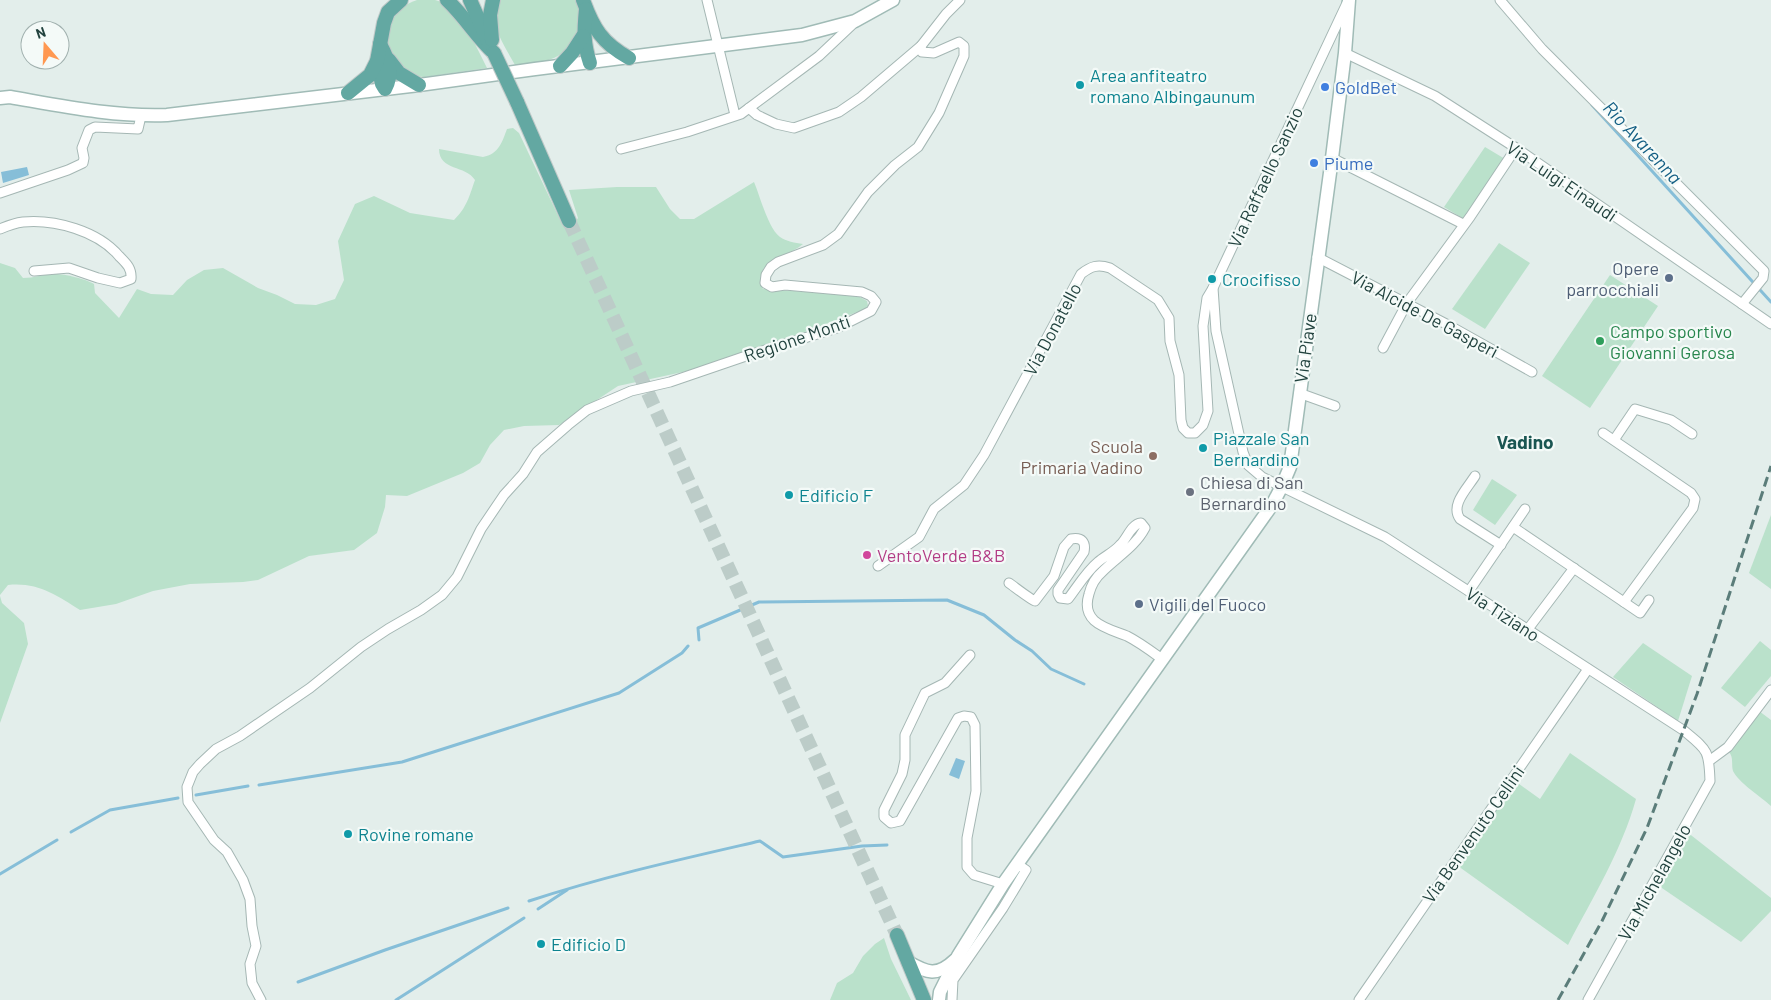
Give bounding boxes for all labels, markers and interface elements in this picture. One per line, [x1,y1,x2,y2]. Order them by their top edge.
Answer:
north arrow [20,20,70,70]
text: N [33,23,48,42]
place label: Area anfiteatro romano Albingaunum [1090,64,1255,107]
place label: GoldBet [1335,76,1397,98]
marker: Area anfiteatro romano Albingaunum [1074,79,1086,91]
marker: GoldBet [1319,81,1331,93]
water label: Rio Avarenna [1599,96,1687,188]
street label: Via Raffaello Sanzio [1223,103,1307,251]
street label: Via Luigi Einaudi [1502,136,1622,226]
place label: Piume [1324,152,1373,174]
marker: Piume [1308,157,1320,169]
place label: Opere parrocchiali [1566,257,1659,300]
street label: Via Alcide De Gasperi [1348,266,1502,362]
place label: Crocifisso [1222,268,1301,290]
marker: Opere parrocchiali [1663,272,1675,284]
marker: Crocifisso [1206,273,1218,285]
street label: Via Donatello [1018,279,1086,379]
street label: Regione Monti [741,310,853,366]
street label: Via Piave [1289,312,1321,384]
place label: Campo sportivo Giovanni Gerosa [1610,320,1735,363]
marker: Campo sportivo Giovanni Gerosa [1594,335,1606,347]
place label: Piazzale San Bernardino [1213,427,1309,470]
district label: Vadino [1496,430,1554,453]
place label: Scuola Primaria Vadino [1020,435,1143,478]
marker: Piazzale San Bernardino [1197,442,1209,454]
marker: Scuola Primaria Vadino [1147,450,1159,462]
place label: Chiesa di San Bernardino [1200,471,1304,514]
place label: Edificio F [799,484,873,506]
marker: Chiesa di San Bernardino [1184,486,1196,498]
marker: Edificio F [783,489,795,501]
place label: VentoVerde B&B [877,544,1005,566]
marker: VentoVerde B&B [861,549,873,561]
street label: Via Tiziano [1462,582,1544,646]
place label: Vigili del Fuoco [1149,593,1266,615]
marker: Vigili del Fuoco [1133,598,1145,610]
street label: Via Benvenuto Cellini [1417,761,1529,907]
street label: Via Michelangelo [1613,820,1695,944]
place label: Rovine romane [358,823,474,845]
marker: Rovine romane [342,828,354,840]
place label: Edificio D [551,933,626,955]
marker: Edificio D [535,938,547,950]

